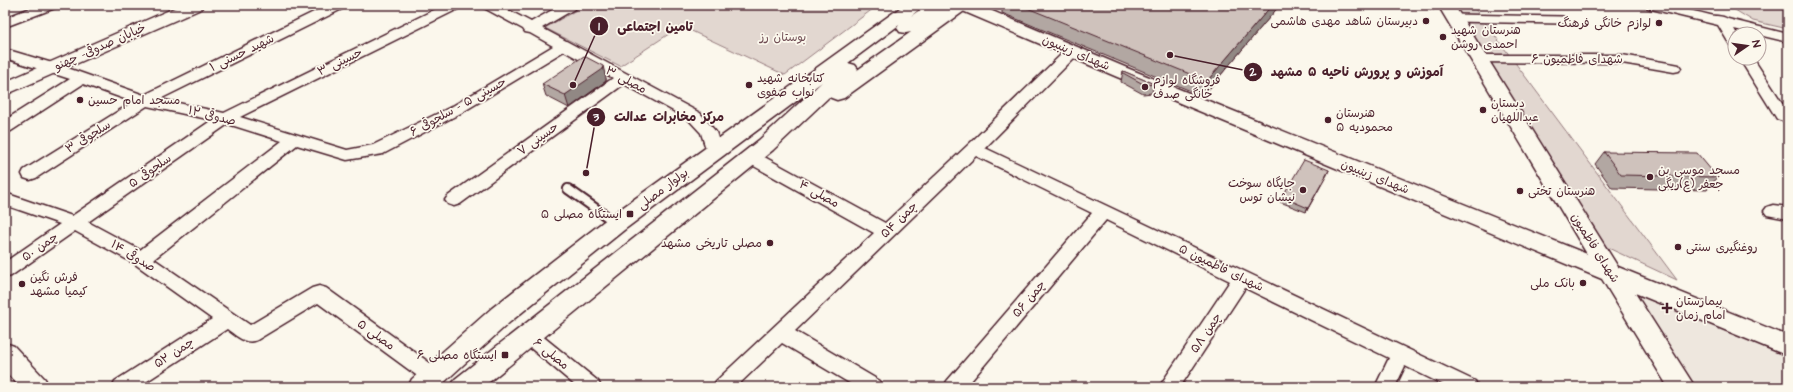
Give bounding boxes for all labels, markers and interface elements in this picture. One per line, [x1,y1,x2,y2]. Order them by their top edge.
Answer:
place label: دبیرستان شاهد مهدی هاشمی [1271,13,1418,30]
callout: تامین اجتماعی [589,14,700,39]
place label: لوازم خانگی فرهنگ [1558,15,1651,32]
marker: دبیرستان شاهد مهدی هاشمی [1421,16,1431,26]
text: 1 [598,18,600,35]
text: تامین اجتماعی [617,18,694,36]
marker: لوازم خانگی فرهنگ [1654,18,1664,28]
street label: خیابان صدوقی- چهنو [51,19,149,75]
place label: هنرستان شهید احمدی روشن [1451,22,1521,53]
north arrow [1727,26,1767,66]
park label: بوستان رز [759,29,806,46]
street label: شهید حسنی ۱ [207,30,277,76]
street label: شهدای زینبیون [1040,31,1112,75]
marker: هنرستان شهید احمدی روشن [1438,32,1448,42]
text: N [1748,39,1764,49]
street label: حسینی ۳ [315,44,365,80]
street label: شهدای فاطمیون ۶ [1531,51,1623,68]
callout: آموزش و پرورش ناحیه ۵ مشهد [1243,59,1452,84]
street label: مصلی ۳ [602,62,650,98]
text: آموزش و پرورش ناحیه ۵ مشهد [1271,63,1444,81]
text: 2 [1249,64,1257,81]
place label: کتابخانه شهید نواب صفوی [757,70,825,101]
place label: فروشگاه لوازم خانگی صدف [1153,72,1221,103]
street label: حسینی ۵ - سلجوقی ۶ [407,73,509,141]
marker: کتابخانه شهید نواب صفوی [744,80,754,90]
marker: فروشگاه لوازم خانگی صدف [1140,82,1150,92]
place label: مسجد امام حسین [88,92,180,109]
marker: مسجد امام حسین [75,95,85,105]
place label: دبستان عبداللهیان [1491,95,1539,126]
street label: صدوقی ۱۲ [186,102,238,130]
callout: مرکز مخابرات عدالت [586,104,732,129]
place label: هنرستان محمودیه ۵ [1336,105,1393,136]
marker: دبستان عبداللهیان [1478,105,1488,115]
text: مرکز مخابرات عدالت [614,108,724,126]
text: 3 [592,109,600,126]
marker: هنرستان محمودیه ۵ [1323,115,1333,125]
street label: سلجوقی ۳ [62,116,114,158]
street label: حسینی ۷ [514,118,562,160]
street label: سلجوقی ۵ [125,150,175,192]
street label: شهدای زینبیون [1338,156,1412,198]
place label: مسجد موسی بن جعفر (ع)ریگی [1658,162,1740,193]
street label: بولوار مصلی [634,164,692,214]
marker: مسجد موسی بن جعفر (ع)ریگی [1645,172,1655,182]
place label: جایگاه سوخت نیشان توس [1228,175,1295,206]
street label: مصلی ۴ [796,176,842,212]
place label: هنرستان تختی [1528,183,1595,200]
marker: جایگاه سوخت نیشان توس [1298,185,1308,195]
marker: هنرستان تختی [1515,186,1525,196]
street label: چمن ۵۴ [877,198,921,242]
place label: ایستگاه مصلی ۵ [541,206,622,223]
marker: ایستگاه مصلی ۵ [625,209,635,219]
street label: شهدای فاطمیون [1567,210,1623,286]
street label: چمن ۵۰ [18,228,62,266]
place label: مصلی تاریخی مشهد [661,235,762,252]
street label: صدوقی ۱۴ [107,236,159,276]
marker: مصلی تاریخی مشهد [765,238,775,248]
place label: روغنگیری سنتی [1686,239,1758,256]
street label: شهدای فاطمیون ۵ [1176,240,1266,296]
marker: روغنگیری سنتی [1673,242,1683,252]
place label: فرش نگین کیمیا مشهد [30,269,88,300]
place label: بانک ملی [1530,275,1575,292]
street label: چمن ۵۶ [1008,277,1050,321]
marker: بانک ملی [1578,278,1588,288]
marker: فرش نگین کیمیا مشهد [17,279,27,289]
place label: بیمارستان امام زمان [1676,293,1725,324]
marker: بیمارستان امام زمان [1661,302,1673,314]
street label: چمن ۵۸ [1186,310,1226,356]
street label: مصلی ۵ [354,316,398,354]
street label: چمن ۵۲ [151,334,197,372]
street label: مصلی ۶ [529,334,573,374]
place label: ایستگاه مصلی ۶ [417,347,497,364]
marker: ایستگاه مصلی ۶ [500,350,510,360]

